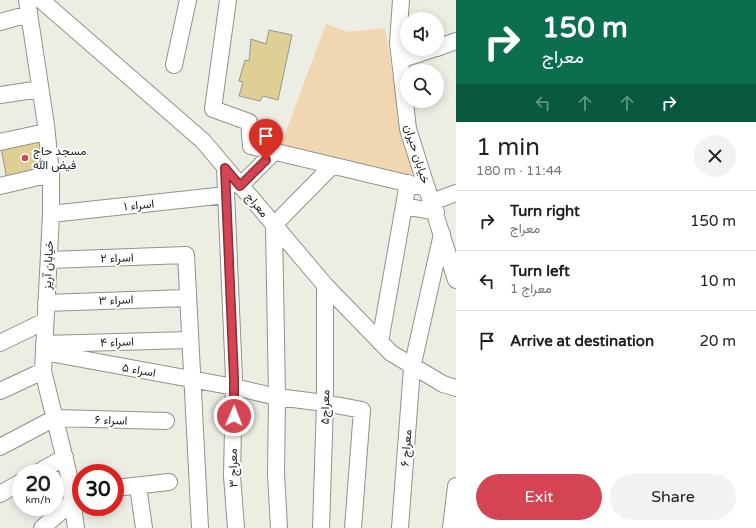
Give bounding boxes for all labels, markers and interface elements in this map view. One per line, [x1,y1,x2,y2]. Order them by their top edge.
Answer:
text: 150 m [542,11,628,45]
map controls [400,12,444,108]
button: sound [400,12,444,56]
icon: right [476,16,528,68]
text: معراج [542,46,584,68]
button: search [400,64,444,108]
icon: left [532,92,554,114]
icon: ahead [574,92,596,114]
icon: ahead [616,92,638,114]
icon: right [658,92,680,114]
pin [249,119,283,160]
street label: خیابان حیران [400,123,433,185]
icon: arrive [255,125,277,147]
text: 1 min [476,133,540,162]
button: close [694,135,736,177]
place label: مسجد حاج فیض الله [33,144,86,173]
marker: مسجد حاج فیض الله [20,153,30,163]
text: 180 m · 11:44 [476,163,562,179]
street label: معراج [241,190,271,221]
street label: اسراء ۱ [123,196,155,215]
text: Turn right [510,202,580,220]
icon: right [476,210,498,232]
text: 150 m [690,212,736,230]
text: معراج [510,221,540,237]
street label: خیابان آریز [40,240,57,291]
street label: اسراء ۲ [100,250,134,267]
text: Turn left [510,262,570,280]
icon: left [476,270,498,292]
text: 10 m [699,272,736,290]
text: معراج 1 [510,281,552,297]
street label: اسراء ۳ [98,292,134,309]
icon: arrive [476,330,498,352]
text: Arrive at destination [510,332,654,350]
text: 20 m [699,332,736,350]
street label: اسراء ۴ [100,334,134,351]
street label: اسراء ۵ [121,360,157,381]
street label: معراج۵ [318,389,334,425]
position arrow [213,395,255,437]
street label: اسراء ۶ [94,412,128,429]
street label: معراج ۶ [397,429,417,467]
street label: معراج ۳ [226,448,242,488]
speed limit sign: 30 [72,464,124,516]
text: 20 [25,473,51,497]
button: Exit [476,474,602,520]
button: Share [610,474,736,520]
text: km/h [25,494,51,506]

